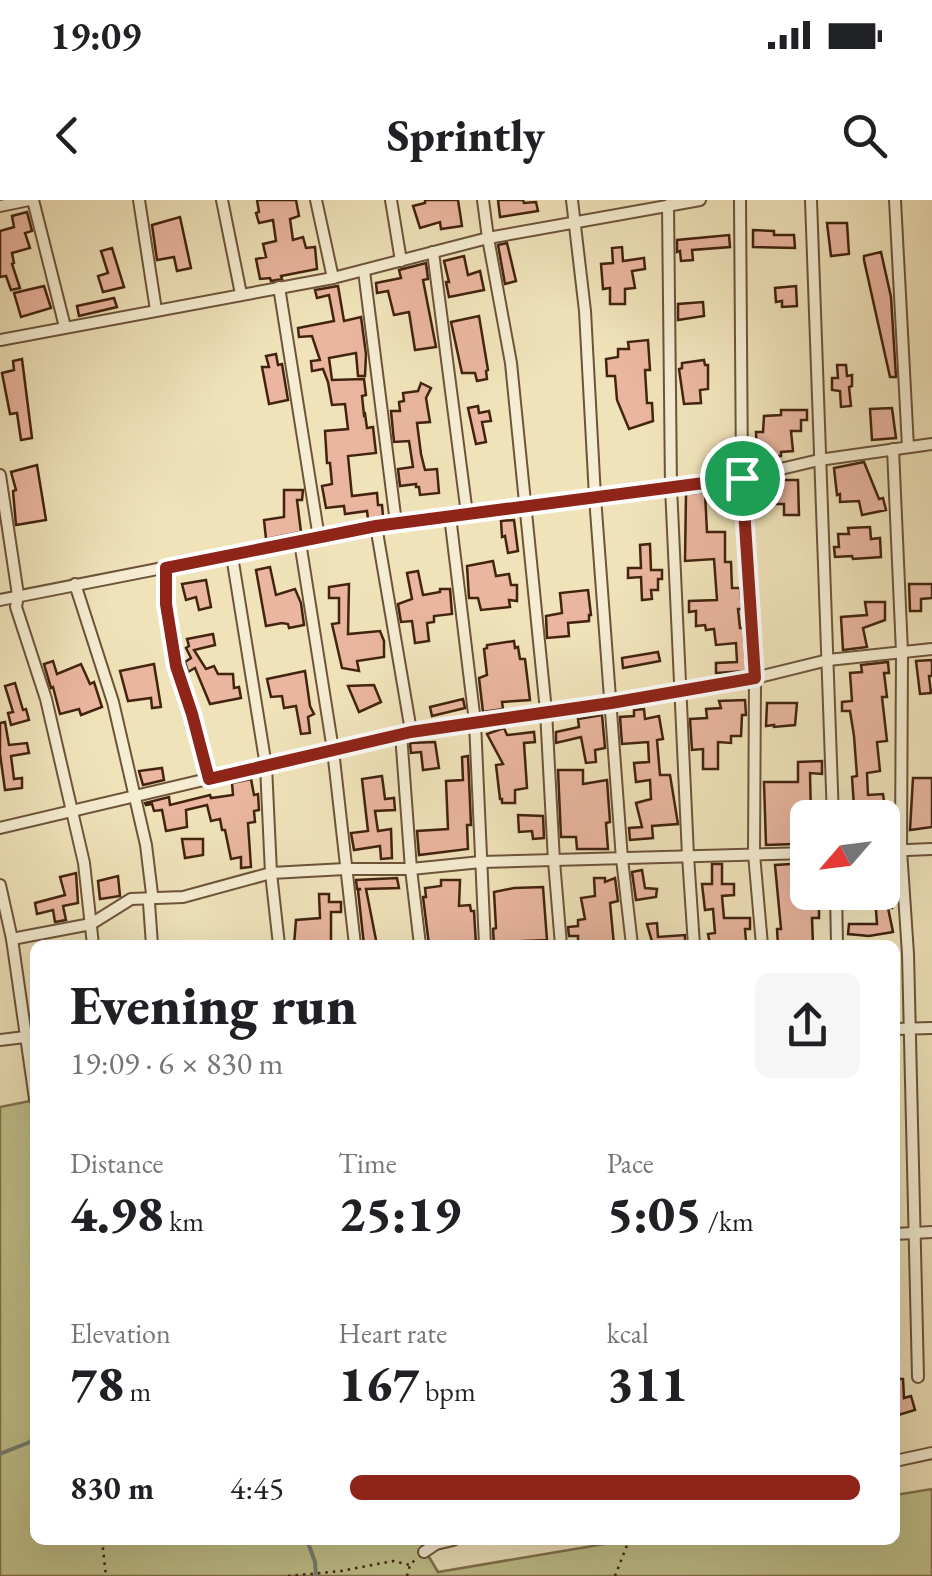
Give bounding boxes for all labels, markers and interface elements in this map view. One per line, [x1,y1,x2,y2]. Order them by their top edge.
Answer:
text: 19:09 [50,11,141,60]
text: Sprintly [387,106,545,164]
icon: back [40,108,95,163]
icon: search [837,108,892,163]
pin [700,436,785,521]
icon: arrive [715,451,770,506]
north arrow [790,800,900,910]
map controls [790,800,900,910]
text: Evening run [70,969,357,1040]
button: share [755,973,860,1078]
text: 19:09 · 6 × 830 m [70,1042,283,1084]
text: Distance [70,1145,164,1181]
text: Time [338,1145,397,1181]
text: Pace [607,1145,654,1181]
text: 4.98 [70,1181,164,1246]
text: 25:19 [338,1181,461,1246]
text: 5:05 [607,1181,702,1246]
text: km [164,1203,204,1239]
text: /km [702,1203,754,1239]
text: Elevation [70,1315,171,1351]
text: Heart rate [338,1315,447,1351]
text: kcal [607,1315,649,1351]
text: 78 [70,1351,124,1416]
text: 167 [338,1351,419,1416]
text: 311 [607,1351,688,1416]
text: m [124,1373,151,1409]
text: bpm [419,1373,476,1409]
text: 830 m [70,1467,154,1509]
text: 4:45 [230,1467,284,1509]

